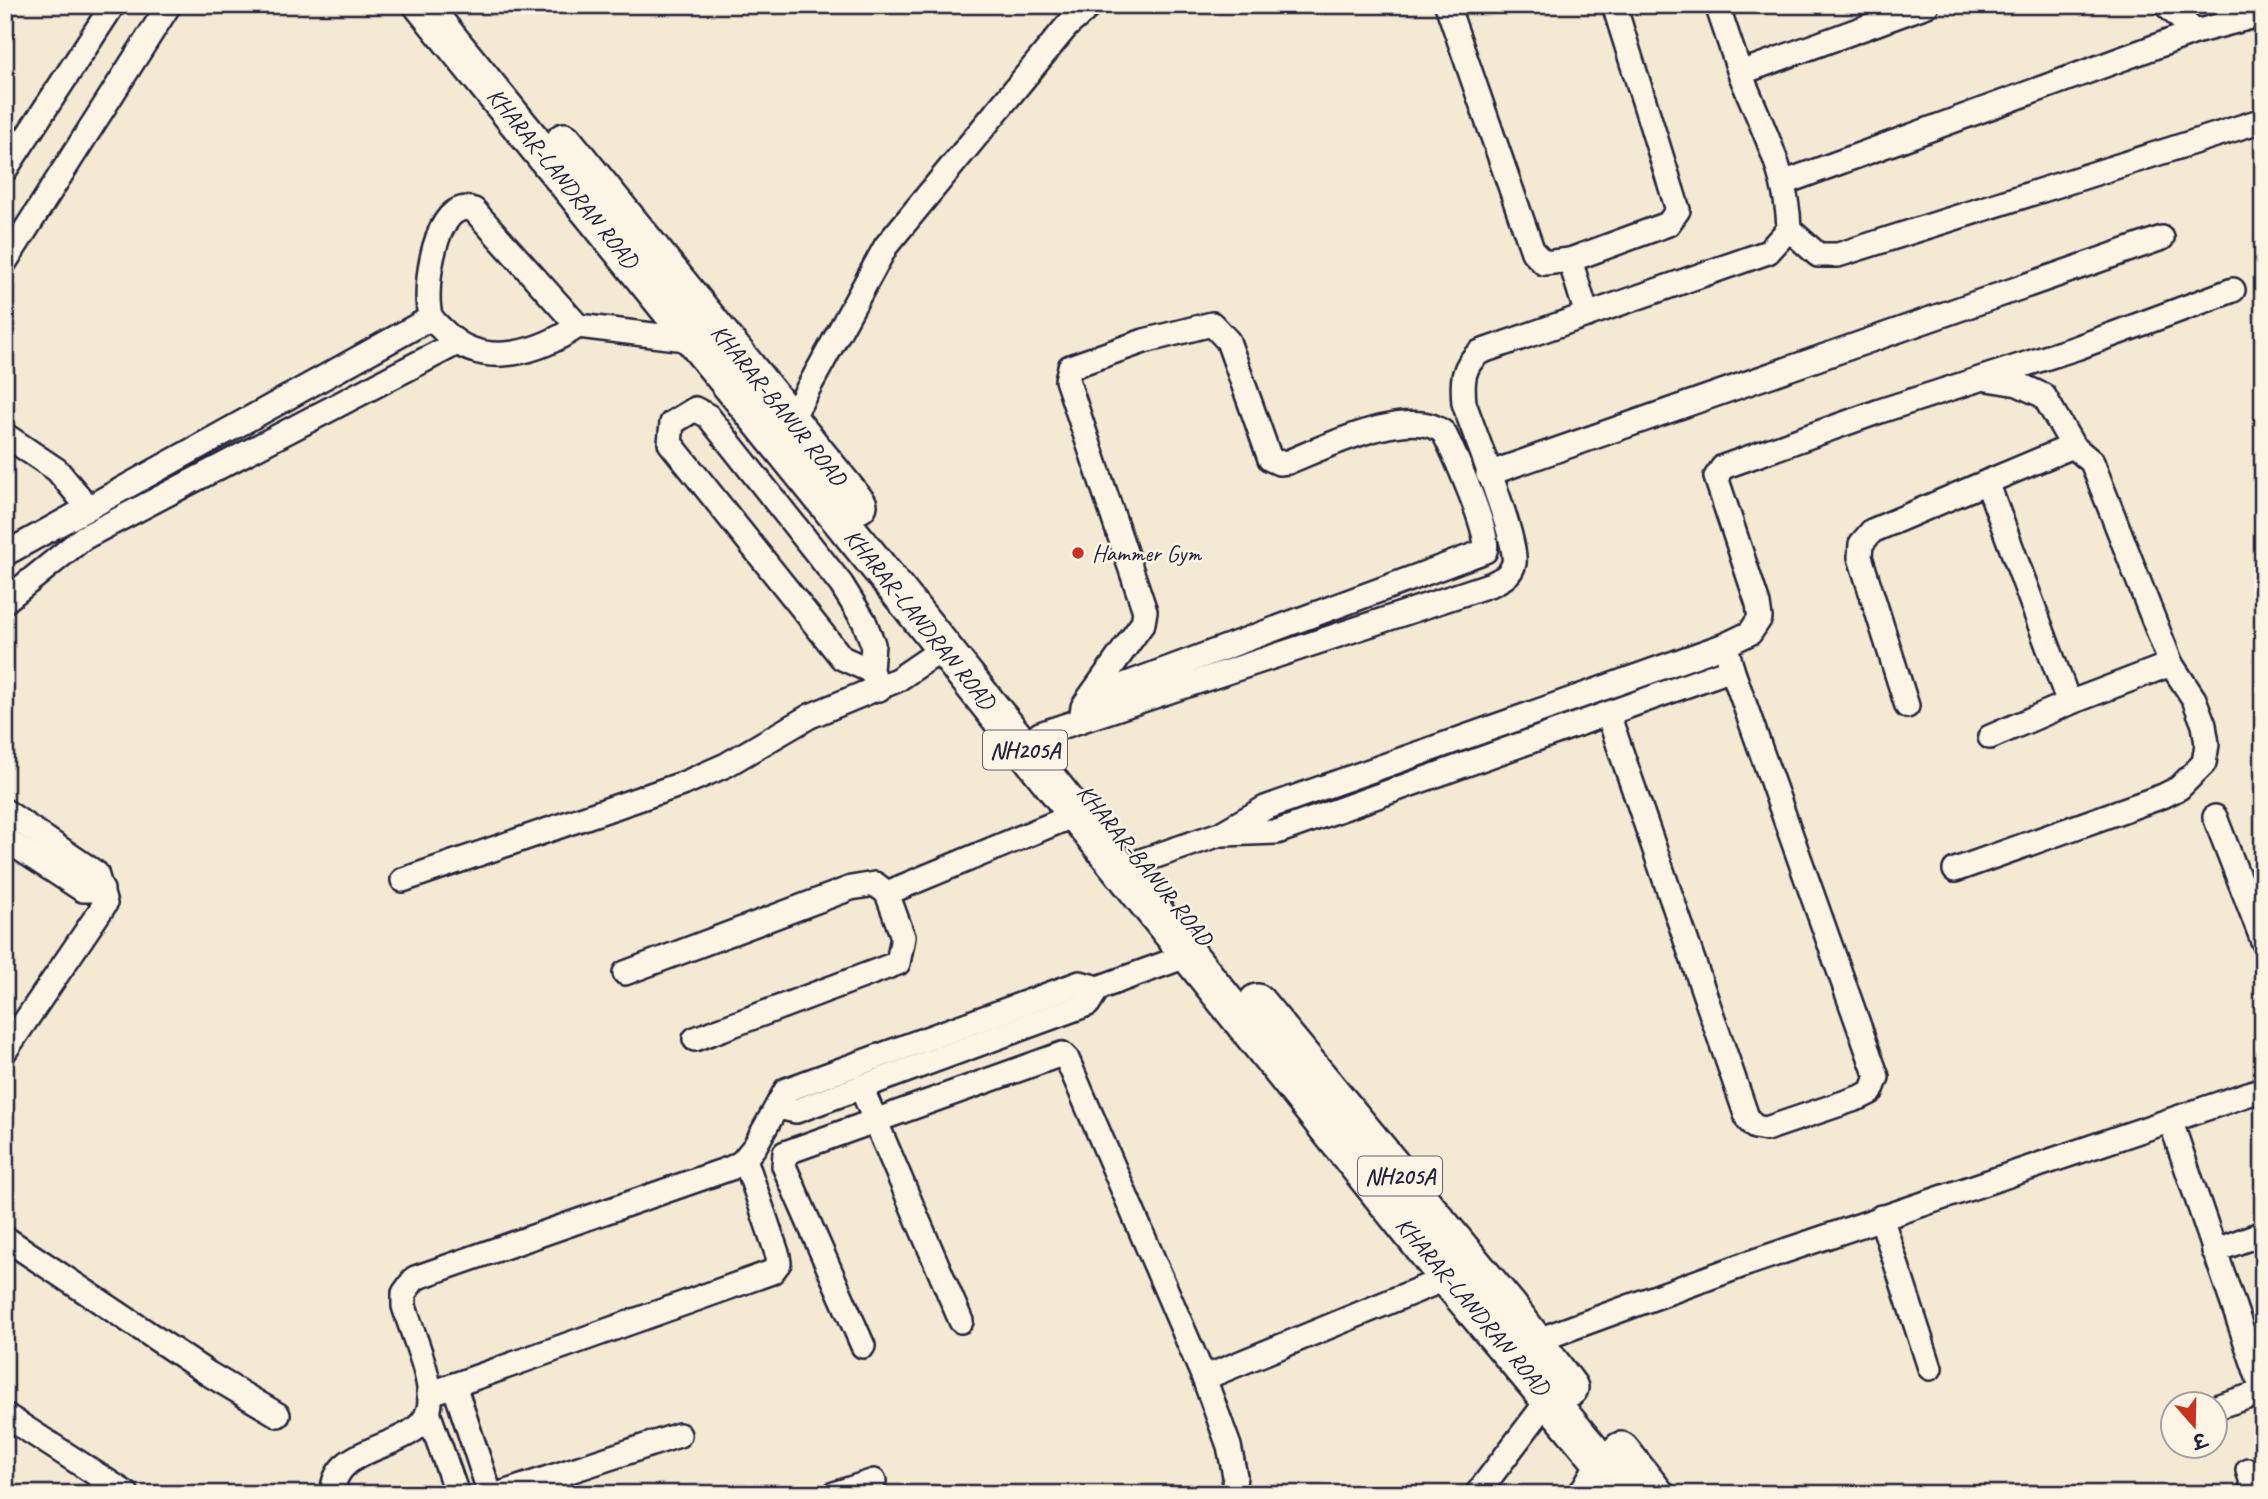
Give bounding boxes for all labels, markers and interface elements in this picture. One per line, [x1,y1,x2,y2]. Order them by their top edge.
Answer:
street label: KHARAR-LANDRAN ROAD [481,81,647,276]
street label: KHARAR-BANUR ROAD [705,318,855,494]
street label: KHARAR-LANDRAN ROAD [838,522,1004,717]
place label: Hammer Gym [1092,538,1202,568]
marker: Hammer Gym [1070,545,1086,561]
road number: NH205A [983,730,1067,770]
street label: KHARAR-BANUR ROAD [1071,778,1221,954]
road number: NH205A [1358,1156,1442,1196]
street label: KHARAR-LANDRAN ROAD [1389,1210,1558,1403]
north arrow [2160,1390,2230,1460]
text: उ [2187,1426,2211,1454]

